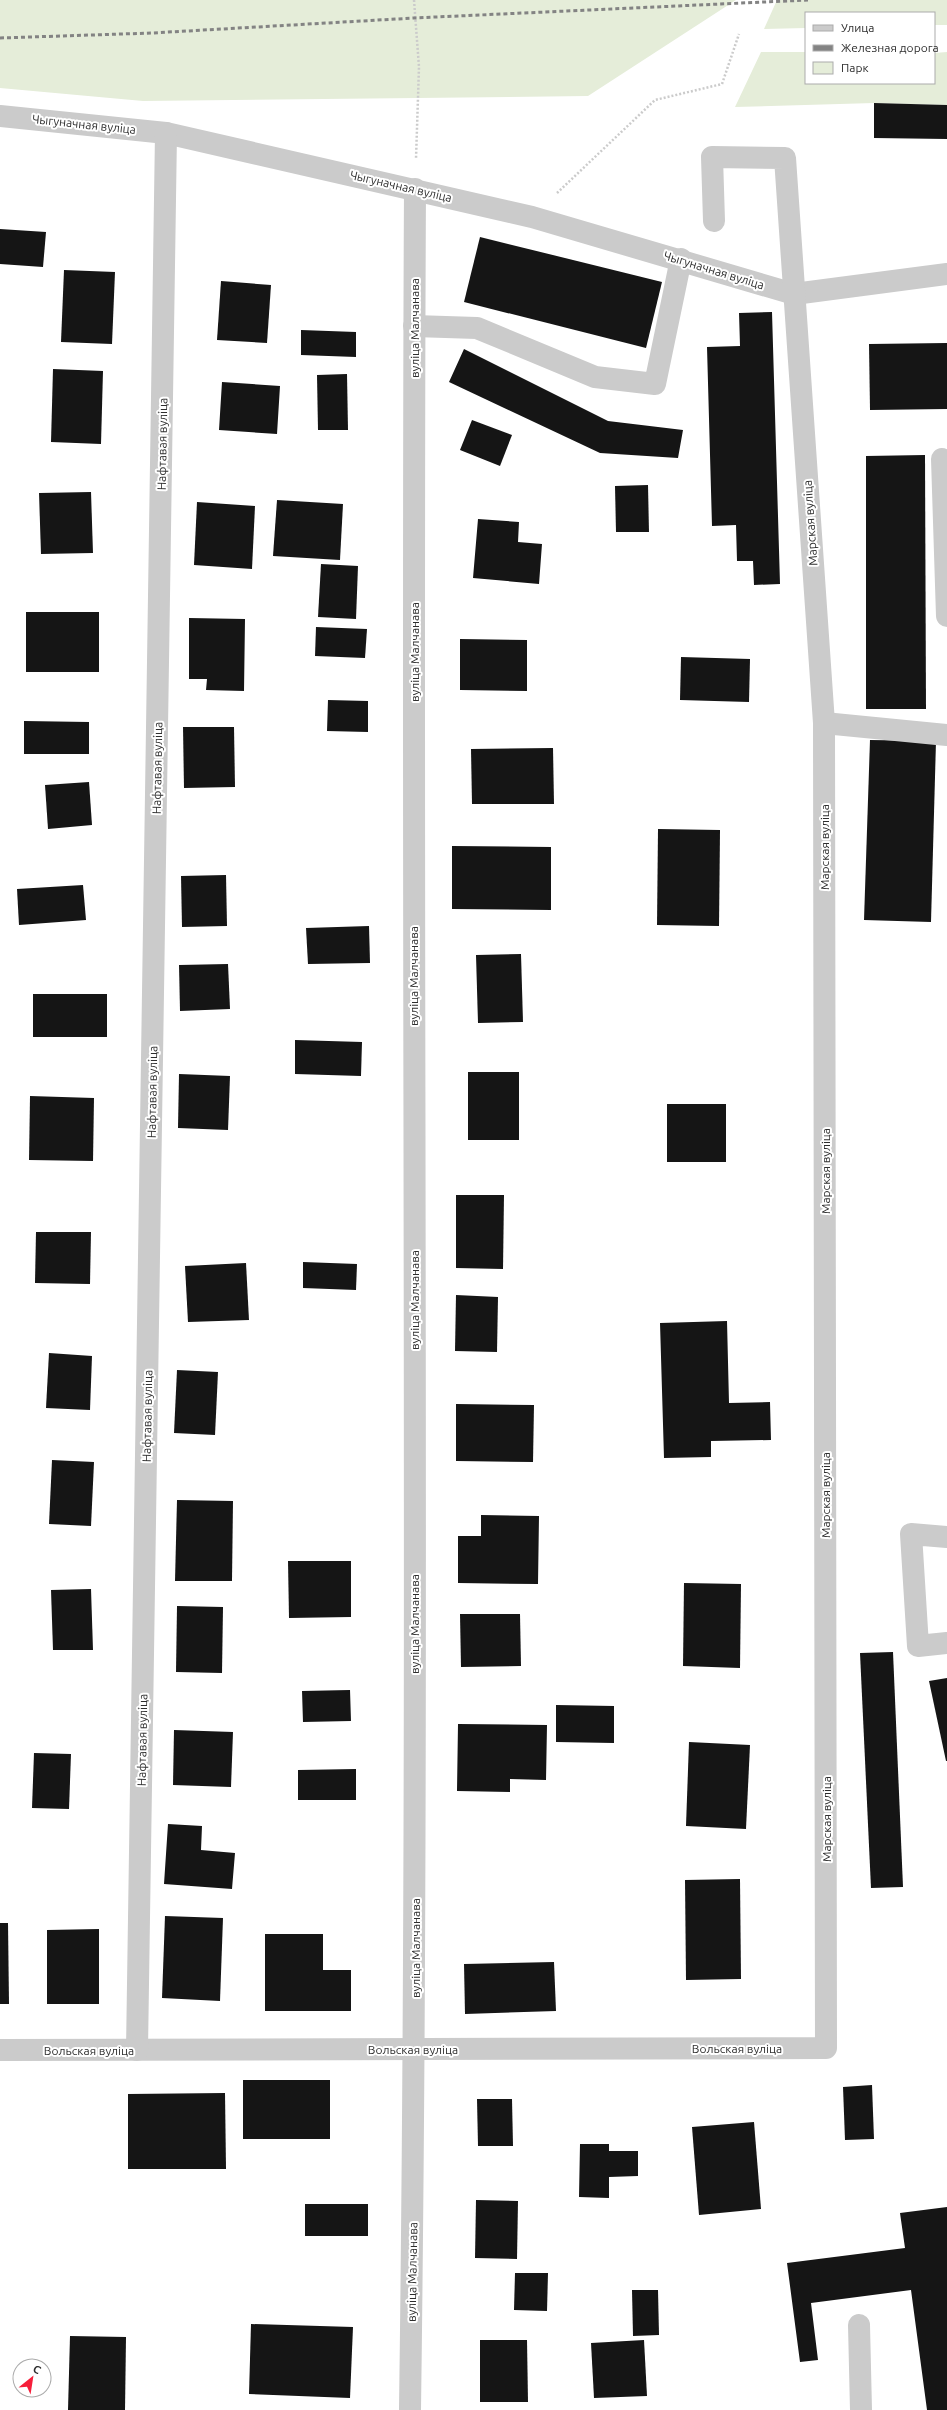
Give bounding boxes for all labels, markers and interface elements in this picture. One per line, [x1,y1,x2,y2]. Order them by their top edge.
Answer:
legend [805,12,935,84]
text: Улица [841,21,874,34]
text: Железная дорога [841,41,939,54]
text: Парк [841,61,869,74]
street label: Чыгуначная вуліца [31,112,137,136]
street label: Чыгуначная вуліца [349,168,453,204]
street label: Чыгуначная вуліца [662,249,766,291]
street label: вуліца Малчанава [408,278,421,378]
street label: Нафтавая вуліца [155,398,169,490]
street label: Марская вуліца [801,480,819,566]
street label: вуліца Малчанава [408,602,421,702]
street label: Нафтавая вуліца [150,722,164,814]
street label: Марская вуліца [818,804,831,890]
street label: вуліца Малчанава [407,926,420,1026]
street label: Нафтавая вуліца [145,1046,159,1138]
street label: Марская вуліца [819,1128,832,1214]
street label: вуліца Малчанава [408,1250,421,1350]
street label: Нафтавая вуліца [140,1370,154,1462]
street label: Марская вуліца [819,1452,832,1538]
street label: вуліца Малчанава [408,1574,421,1674]
street label: Нафтавая вуліца [135,1694,149,1786]
street label: Марская вуліца [820,1776,833,1862]
street label: вуліца Малчанава [409,1898,422,1998]
street label: Вольская вуліца [692,2042,782,2055]
street label: Вольская вуліца [368,2043,458,2056]
street label: Вольская вуліца [44,2044,134,2057]
street label: вуліца Малчанава [405,2222,419,2322]
north arrow [12,2358,52,2398]
text: С [31,2362,43,2376]

